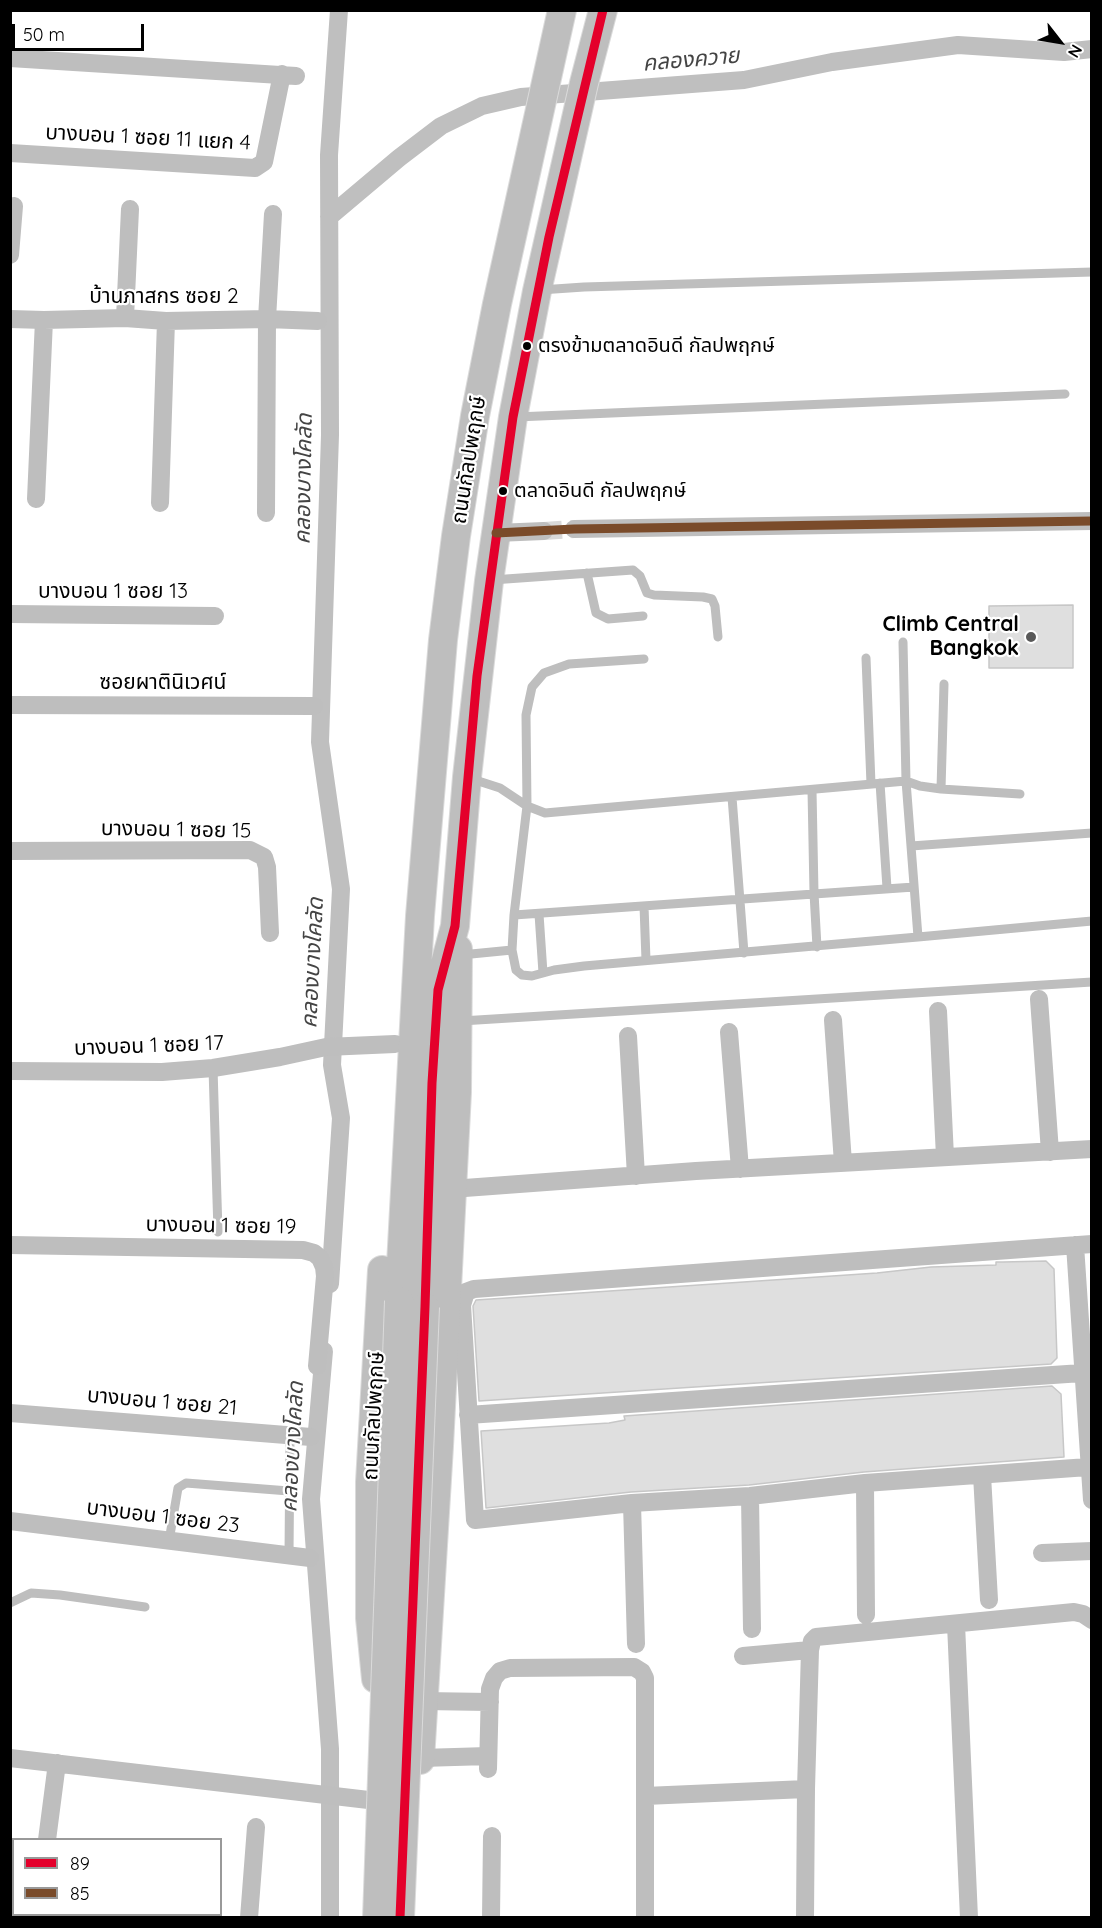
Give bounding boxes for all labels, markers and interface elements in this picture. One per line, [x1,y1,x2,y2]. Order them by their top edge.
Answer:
scale bar [15,12,147,50]
north arrow [1030,12,1090,72]
text: 50 m [23,23,65,46]
text: N [1064,41,1087,61]
water label: คลองควาย [642,43,740,77]
street label: บางบอน 1 ซอย 11 แยก 4 [45,120,251,156]
street label: บ้านภาสกร ซอย 2 [89,284,239,310]
place label: ตรงข้ามตลาดอินดี กัลปพฤกษ์ [538,334,775,358]
marker: ตรงข้ามตลาดอินดี กัลปพฤกษ์ [521,340,533,352]
street label: ถนนกัลปพฤกษ์ [446,394,492,526]
water label: คลองบางโคลัด [290,413,318,545]
place label: ตลาดอินดี กัลปพฤกษ์ [514,479,686,503]
marker: ตลาดอินดี กัลปพฤกษ์ [497,485,509,497]
street label: บางบอน 1 ซอย 13 [38,579,188,605]
place label: Climb Central Bangkok [882,612,1019,662]
marker: Climb Central Bangkok [1024,630,1038,644]
street label: ซอยผาตินิเวศน์ [100,670,226,696]
street label: บางบอน 1 ซอย 15 [101,816,251,844]
water label: คลองบางโคลัด [296,897,330,1029]
street label: บางบอน 1 ซอย 17 [74,1031,224,1061]
street label: บางบอน 1 ซอย 19 [145,1212,297,1240]
street label: ถนนกัลปพฤกษ์ [358,1351,390,1481]
water label: คลองบางโคลัด [276,1381,310,1513]
street label: บางบอน 1 ซอย 21 [86,1383,238,1421]
street label: บางบอน 1 ซอย 23 [85,1495,241,1539]
legend [12,1838,222,1916]
text: 89 [70,1852,90,1875]
text: 85 [70,1882,90,1905]

